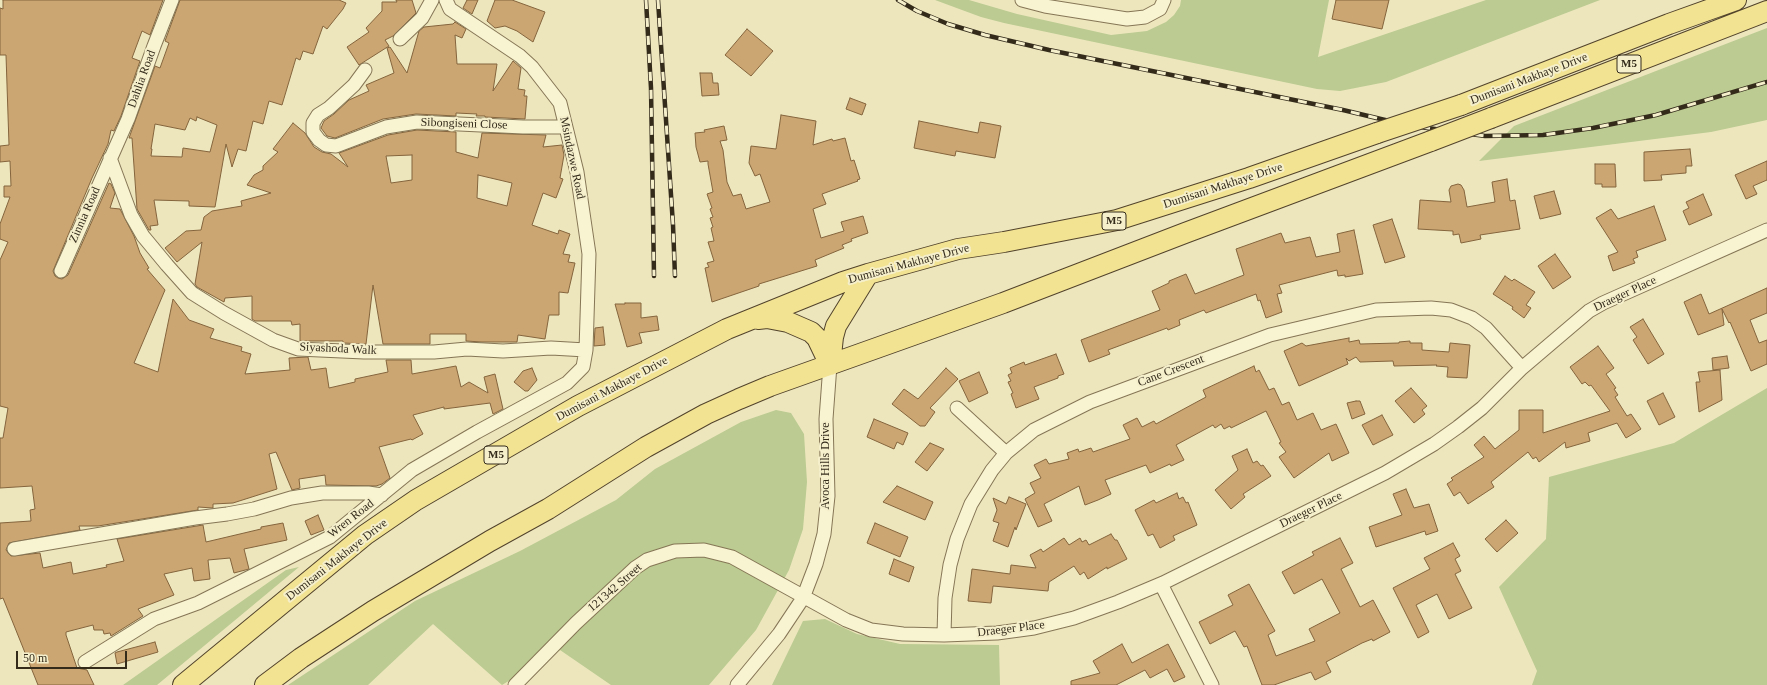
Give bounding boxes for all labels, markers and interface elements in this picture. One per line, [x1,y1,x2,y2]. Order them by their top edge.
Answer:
street label: Dahlia Road [125,48,159,110]
street label: Dumisani Makhaye Drive [1468,50,1590,108]
road number: M5 [1617,55,1641,73]
street label: Sibongiseni Close [420,115,508,133]
street label: Msindazwe Road [556,116,588,200]
street label: Dumisani Makhaye Drive [1162,160,1284,212]
street label: Zinnia Road [66,185,104,245]
road number: M5 [1102,212,1126,230]
street label: Dumisani Makhaye Drive [847,241,971,287]
street label: Draeger Place [1591,273,1659,315]
street label: Siyashoda Walk [299,340,377,358]
street label: Cane Crescent [1136,352,1206,390]
street label: Dumisani Makhaye Drive [554,353,670,425]
street label: Avoca Hills Drive [819,422,833,510]
road number: M5 [484,446,508,464]
street label: Draeger Place [1277,489,1345,531]
street label: Wren Road [325,497,377,541]
street label: Dumisani Makhaye Drive [283,516,391,604]
street label: 121342 Street [585,561,645,615]
street label: Draeger Place [977,618,1045,640]
scale bar [18,643,129,669]
text: 50 m [23,651,47,665]

